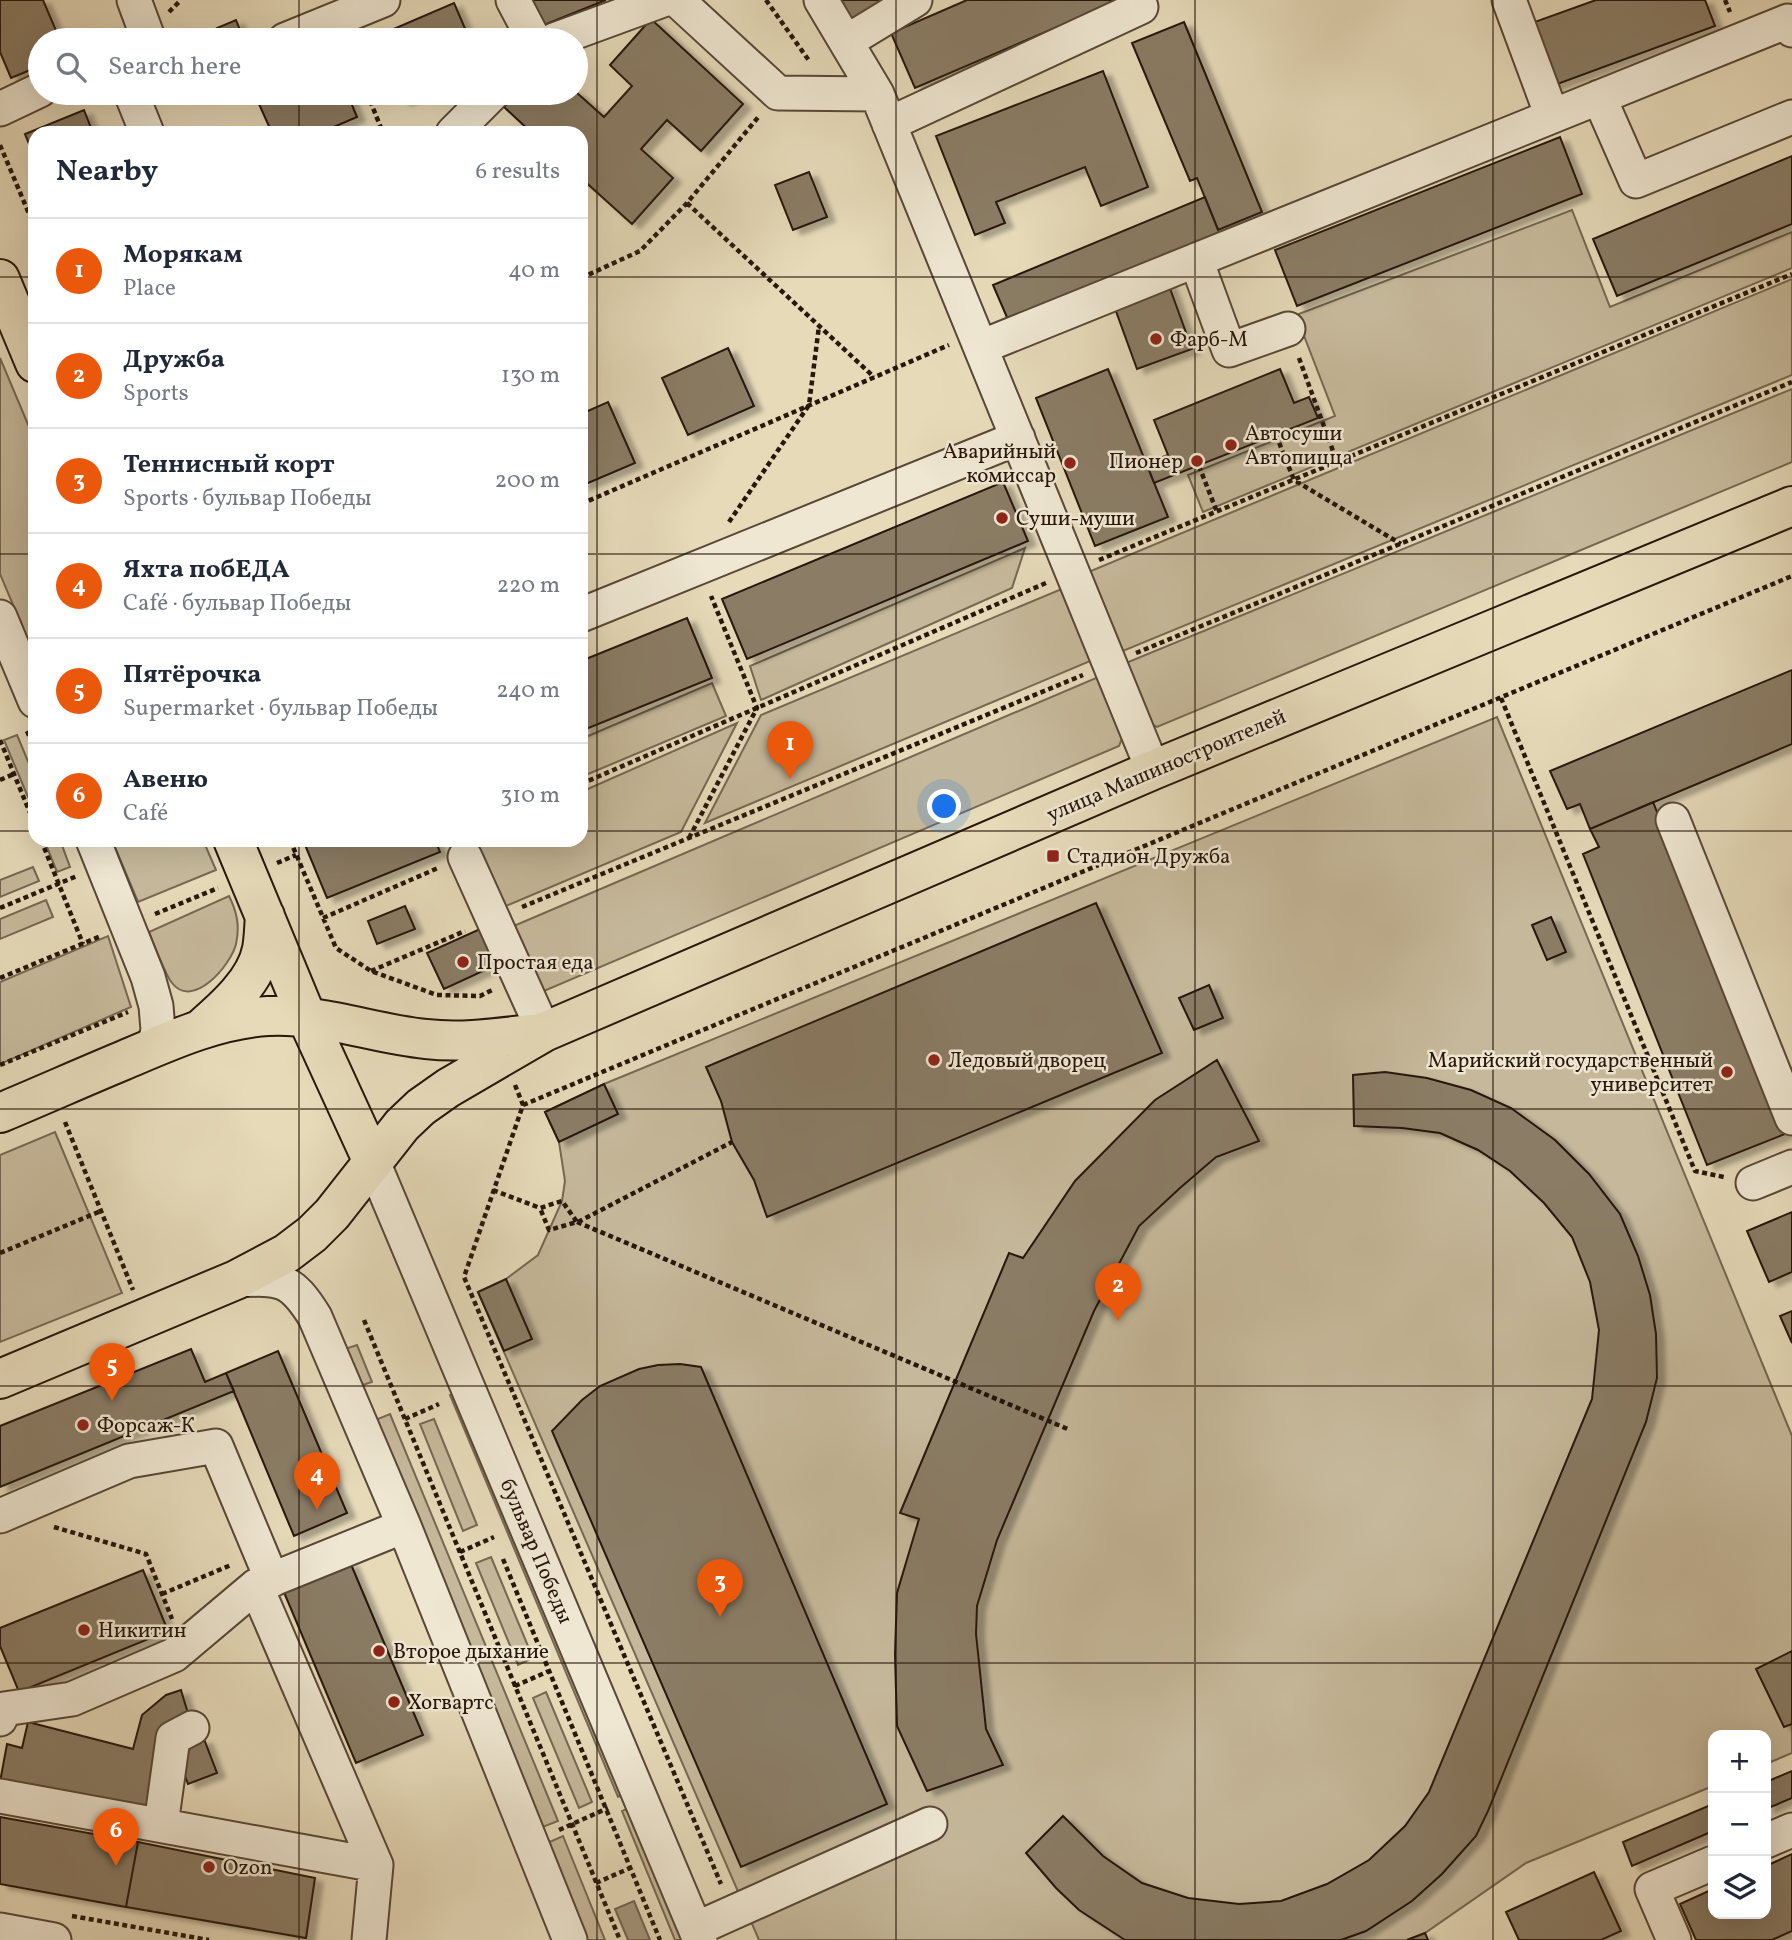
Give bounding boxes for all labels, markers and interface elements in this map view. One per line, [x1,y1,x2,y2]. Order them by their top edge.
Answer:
search box [28,28,588,105]
icon: search [52,48,90,86]
text: Search here [108,49,241,85]
text: Nearby [56,151,158,193]
text: 6 results [476,156,560,188]
text: Морякам [123,237,243,273]
text: 1 [74,255,84,287]
text: 40 m [508,255,560,287]
text: Place [123,273,176,305]
place label: Фарб-М [1170,326,1248,355]
marker: Фарб-М [1148,331,1164,347]
text: Дружба [123,342,225,378]
text: 2 [73,360,85,392]
text: 130 m [501,360,560,392]
text: Sports [123,378,189,410]
place label: Автосуши Автопицца [1245,420,1353,473]
marker: Автосуши Автопицца [1223,437,1239,453]
place label: Аварийный комиссар [943,438,1056,491]
text: Теннисный корт [123,447,335,483]
place label: Пионер [1109,448,1183,477]
marker: Пионер [1189,453,1205,469]
marker: Аварийный комиссар [1062,455,1078,471]
text: 3 [73,465,85,497]
text: 200 m [495,465,560,497]
text: Sports · бульвар Победы [123,483,372,515]
place label: Суши-муши [1016,505,1135,534]
marker: Суши-муши [994,510,1010,526]
text: Яхта побЕДА [123,552,290,588]
text: 4 [72,570,86,602]
text: 220 m [497,570,560,602]
text: Café · бульвар Победы [123,588,351,620]
text: Пятёрочка [123,657,261,693]
text: 5 [73,675,85,707]
text: 240 m [496,675,560,707]
text: Supermarket · бульвар Победы [123,693,438,725]
street label: улица Машиностроителей [1042,703,1291,830]
pin: 1 [767,721,813,779]
text: Авеню [123,762,208,798]
text: 6 [73,780,85,812]
text: 310 m [500,780,560,812]
your location [927,789,961,823]
text: Café [123,798,168,830]
place label: Стадион Дружба [1067,843,1230,872]
marker: Стадион Дружба [1045,848,1061,864]
place label: Простая еда [477,949,594,978]
marker: Простая еда [455,954,471,970]
place label: Ледовый дворец [948,1047,1106,1076]
place label: Марийский государственный университет [1428,1047,1713,1100]
marker: Ледовый дворец [926,1052,942,1068]
marker: Марийский государственный университет [1719,1064,1735,1080]
pin: 2 [1095,1263,1141,1321]
pin: 5 [89,1343,135,1401]
place label: Форсаж-К [97,1412,195,1441]
marker: Форсаж-К [75,1417,91,1433]
pin: 4 [294,1452,340,1510]
street label: бульвар Победы [492,1475,579,1629]
pin: 3 [697,1559,743,1617]
place label: Никитин [98,1617,187,1646]
marker: Никитин [76,1622,92,1638]
place label: Второе дыхание [393,1638,549,1667]
marker: Второе дыхание [371,1643,387,1659]
place label: Хогвартс [408,1689,494,1718]
marker: Хогвартс [386,1694,402,1710]
map controls [1708,1730,1771,1919]
button: + [1708,1730,1771,1793]
button: − [1708,1793,1771,1856]
pin: 6 [93,1808,139,1866]
place label: Ozon [223,1854,273,1883]
button: layers [1708,1856,1771,1919]
marker: Ozon [201,1859,217,1875]

